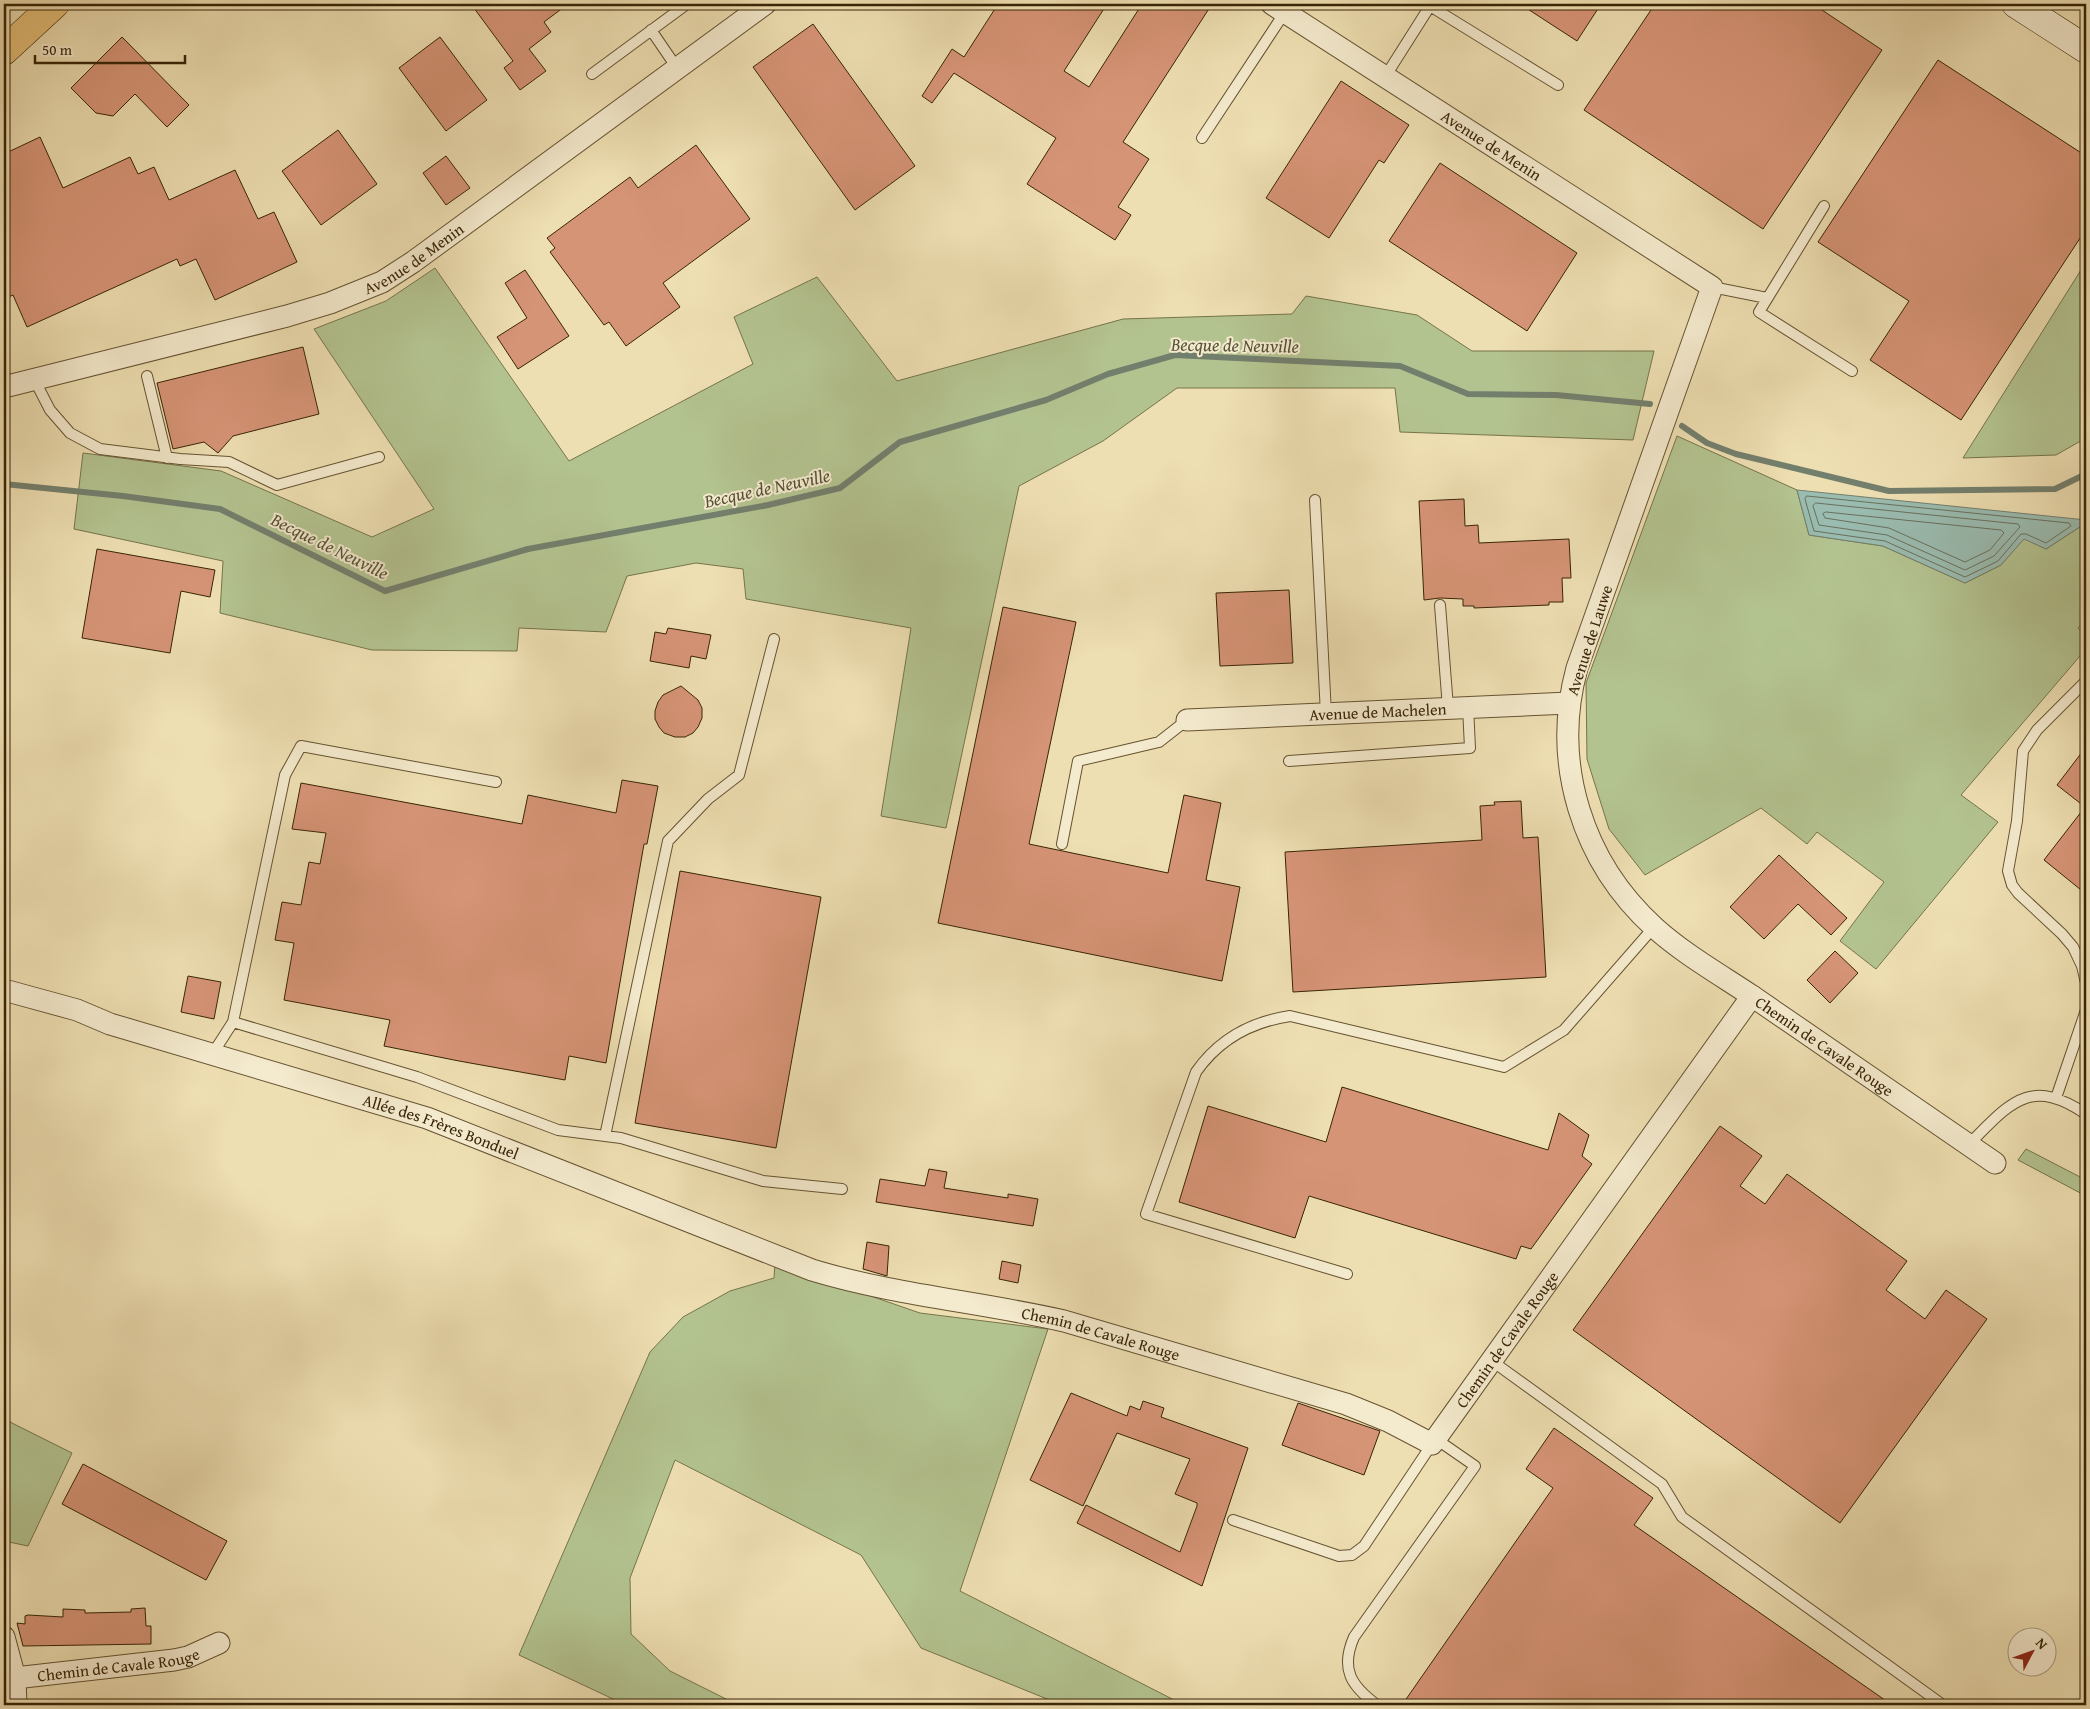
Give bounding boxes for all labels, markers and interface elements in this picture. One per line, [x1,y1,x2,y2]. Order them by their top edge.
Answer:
scale bar [35,32,185,64]
text: 50 m [42,39,73,60]
street label: Avenue de Menin [1436,104,1547,187]
street label: Avenue de Menin [360,217,469,300]
water label: Becque de Neuville [1170,330,1299,360]
water label: Becque de Neuville [701,462,832,515]
water label: Becque de Neuville [266,505,393,586]
street label: Avenue de Lauwe [1560,582,1618,698]
street label: Avenue de Machelen [1309,696,1447,727]
street label: Chemin de Cavale Rouge [1751,990,1899,1102]
street label: Allée des Frères Bonduel [360,1088,523,1165]
street label: Chemin de Cavale Rouge [1450,1266,1564,1413]
street label: Chemin de Cavale Rouge [1020,1301,1183,1366]
north arrow [2008,1626,2058,1676]
text: N [2031,1633,2053,1654]
street label: Chemin de Cavale Rouge [36,1641,203,1687]

